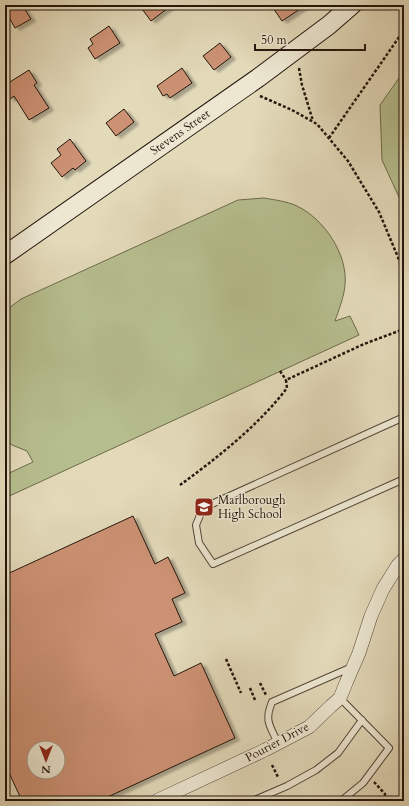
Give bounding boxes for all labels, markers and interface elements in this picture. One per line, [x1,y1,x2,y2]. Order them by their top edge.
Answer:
scale bar [255,26,365,52]
text: 50 m [261,32,288,48]
street label: Stevens Street [147,105,213,159]
place label: Marlborough High School [218,492,286,522]
school or university icon: Marlborough High School [193,496,215,518]
street label: Pourier Drive [242,719,312,765]
north arrow [26,740,66,780]
text: N [41,762,51,777]

